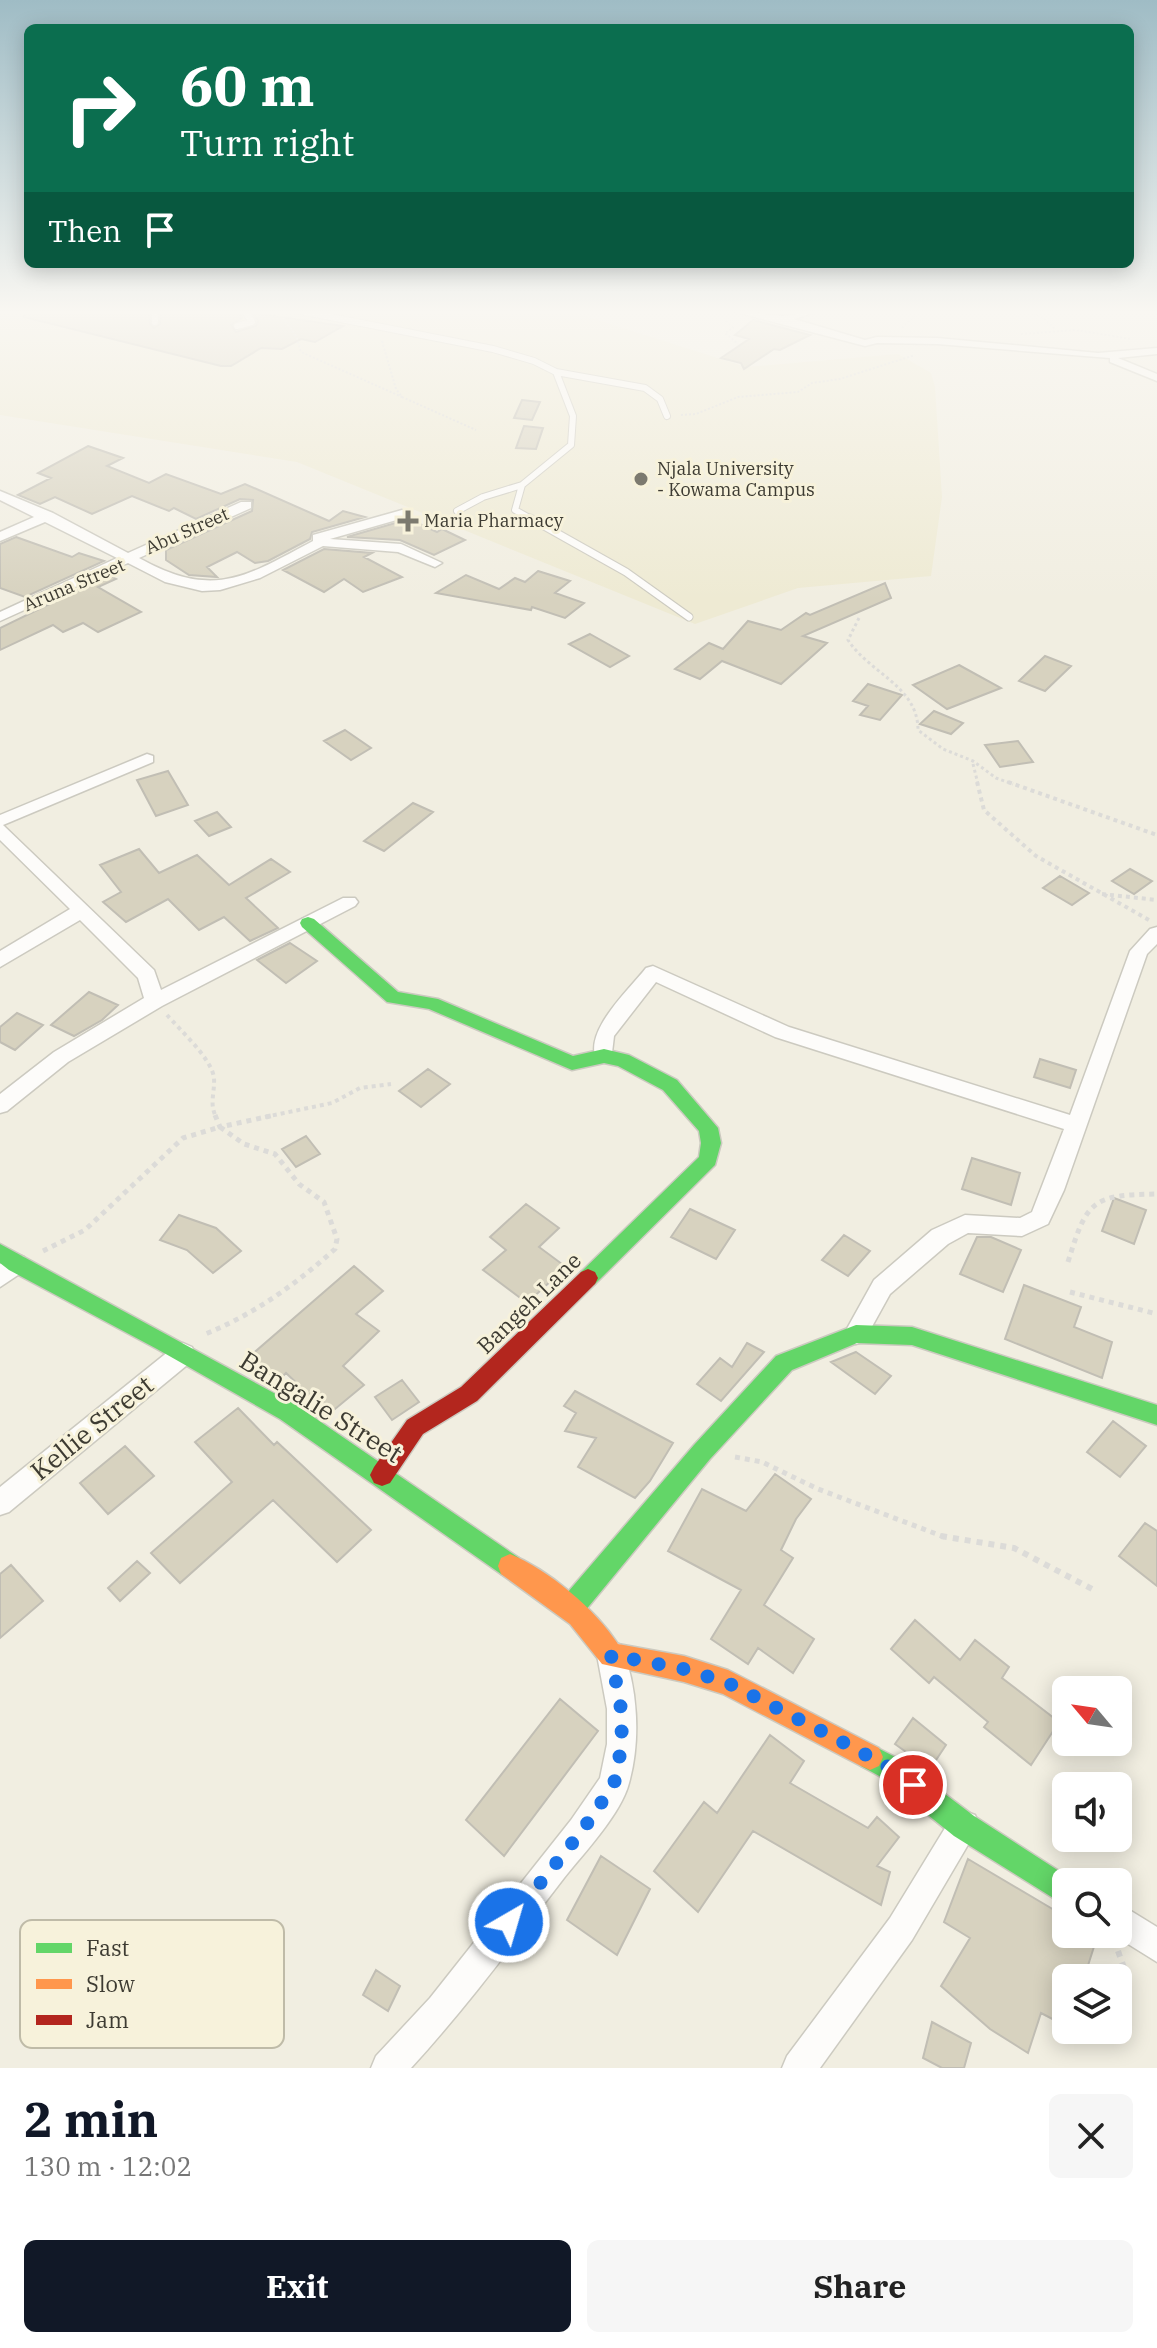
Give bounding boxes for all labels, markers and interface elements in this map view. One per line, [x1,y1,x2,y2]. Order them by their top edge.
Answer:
text: 60 m [180,49,315,121]
icon: right [48,56,152,160]
text: Turn right [180,119,354,166]
icon: arrive [138,208,182,252]
text: Then [48,211,122,250]
place label: Njala University - Kowama Campus [657,457,815,501]
marker: Njala University - Kowama Campus [632,470,650,488]
street label: Abu Street [141,502,232,559]
place label: Maria Pharmacy [424,509,564,532]
marker: Maria Pharmacy [399,512,417,530]
street label: Aruna Street [20,553,128,616]
street label: Bangeh Lane [470,1246,587,1360]
street label: Bangalie Street [234,1343,409,1470]
street label: Kellie Street [23,1367,160,1487]
north arrow [1052,1676,1132,1756]
map controls [1052,1676,1132,2044]
pin [879,1751,947,1819]
icon: arrive [891,1763,935,1807]
button: sound [1052,1772,1132,1852]
button: search [1052,1868,1132,1948]
position arrow [467,1880,551,1964]
legend [20,1920,284,2048]
text: Fast [86,1933,129,1962]
button: layers [1052,1964,1132,2044]
text: Slow [86,1969,135,1998]
text: Jam [86,2005,129,2034]
text: 2 min [24,2088,158,2150]
button: close [1049,2094,1133,2178]
text: 130 m · 12:02 [24,2149,192,2183]
button: Exit [24,2240,571,2332]
button: Share [587,2240,1133,2332]

